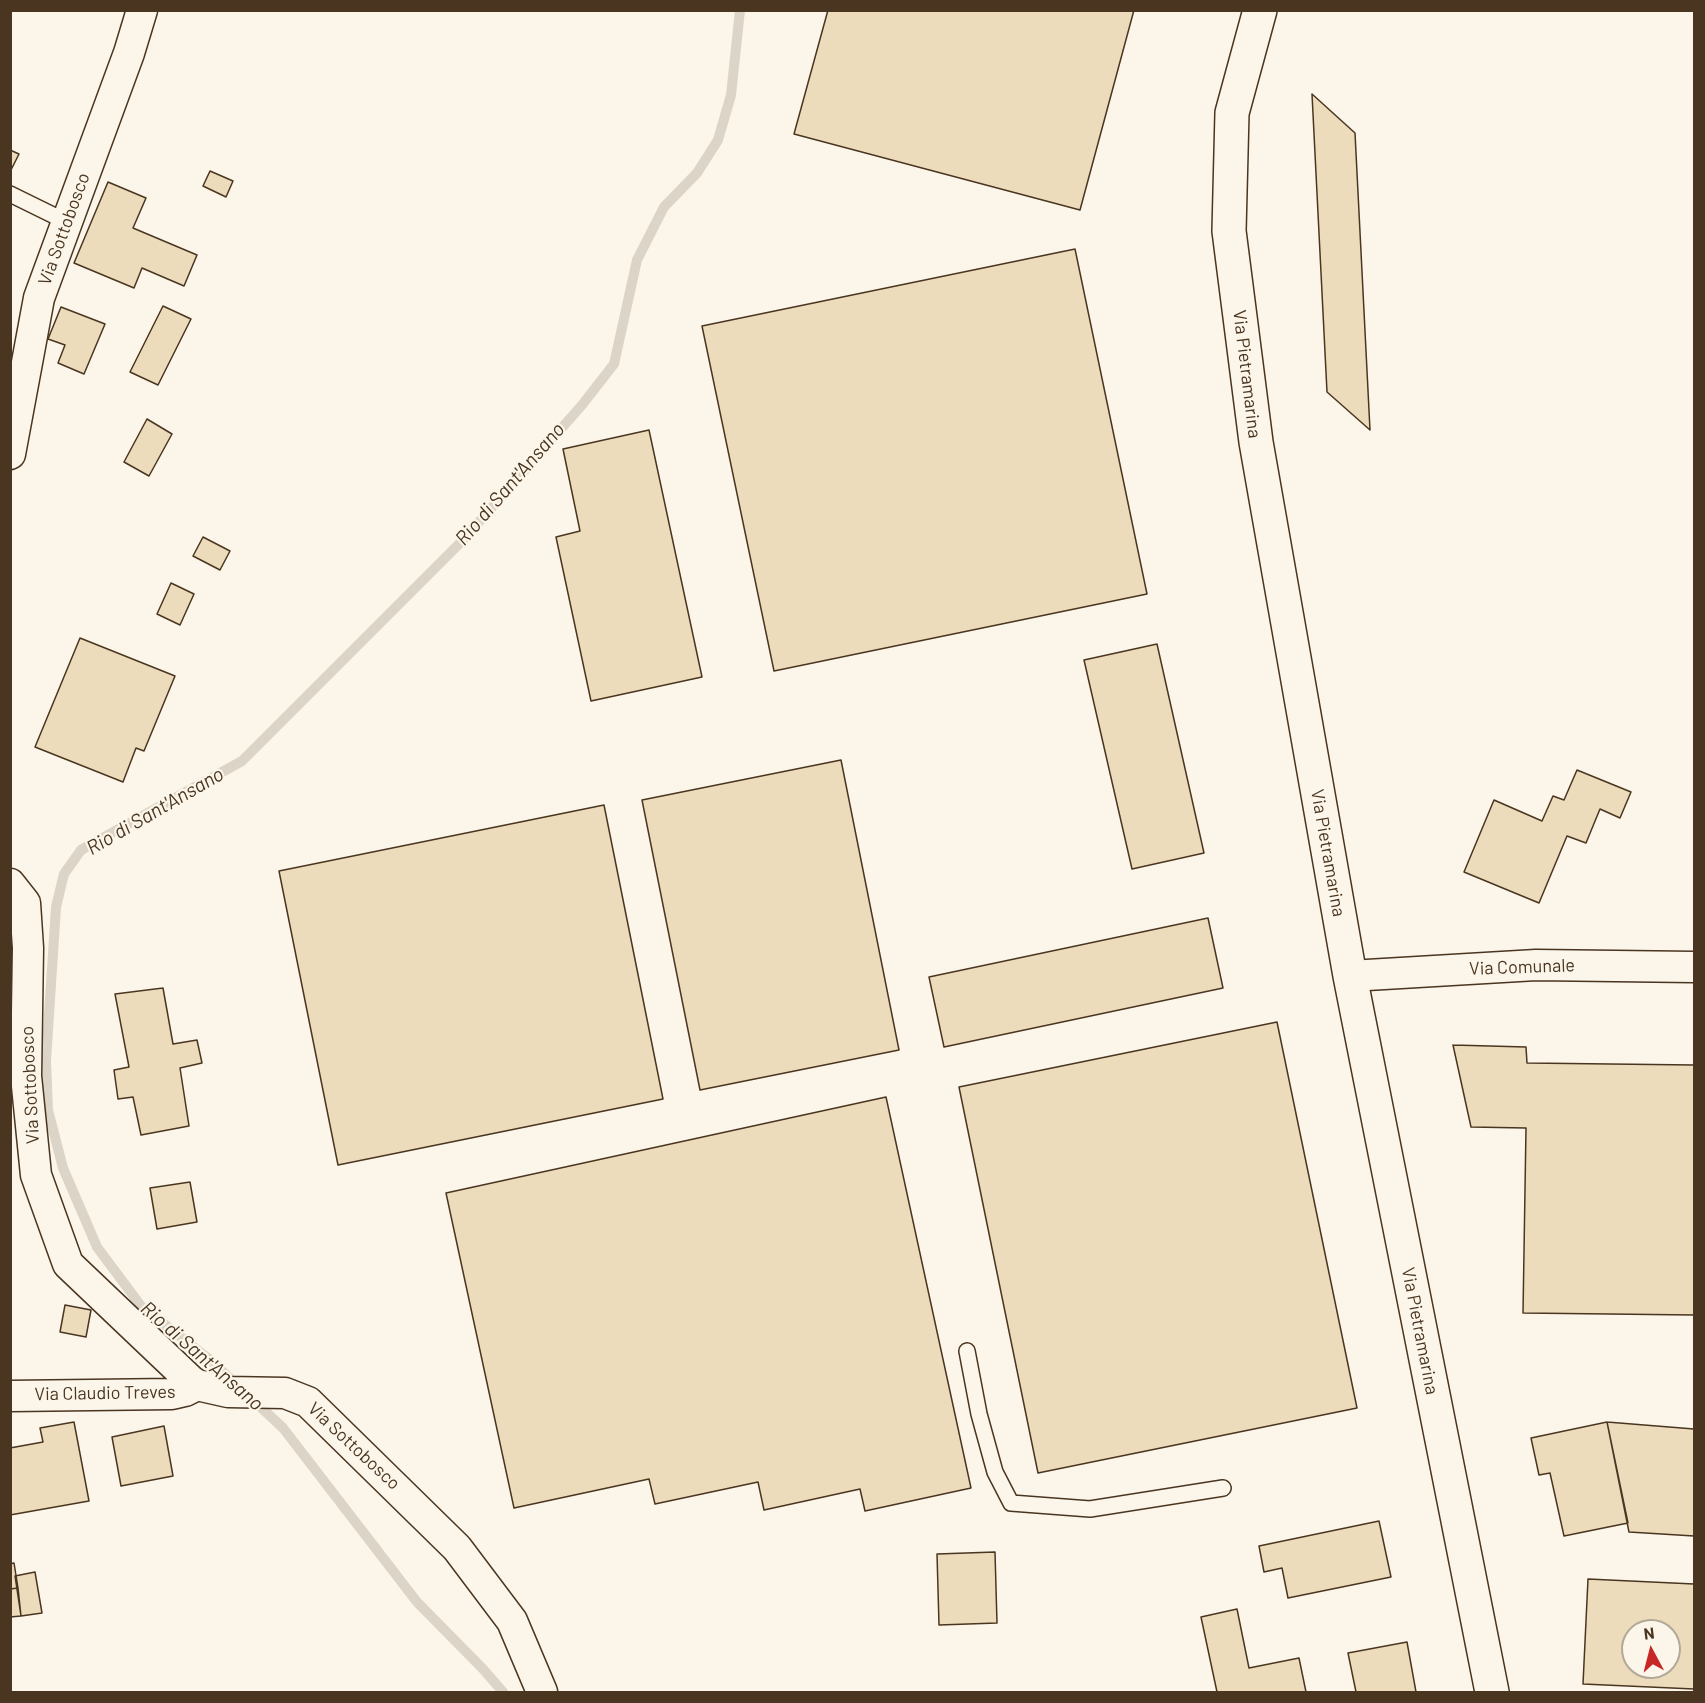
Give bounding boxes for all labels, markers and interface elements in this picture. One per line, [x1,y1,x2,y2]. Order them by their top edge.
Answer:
street label: Via Sottobosco [34,170,94,288]
street label: Via Pietramarina [1228,309,1266,439]
water label: Rio di Sant'Ansano [450,418,570,550]
water label: Rio di Sant'Ansano [82,762,228,860]
street label: Via Pietramarina [1306,788,1350,918]
street label: Via Comunale [1469,954,1575,980]
street label: Via Sottobosco [16,1025,44,1145]
street label: Via Pietramarina [1397,1266,1443,1396]
water label: Rio di Sant'Ansano [136,1296,268,1416]
street label: Via Claudio Treves [34,1381,176,1405]
street label: Via Sottobosco [303,1398,405,1494]
north arrow [1621,1619,1681,1679]
text: N [1643,1623,1655,1643]

